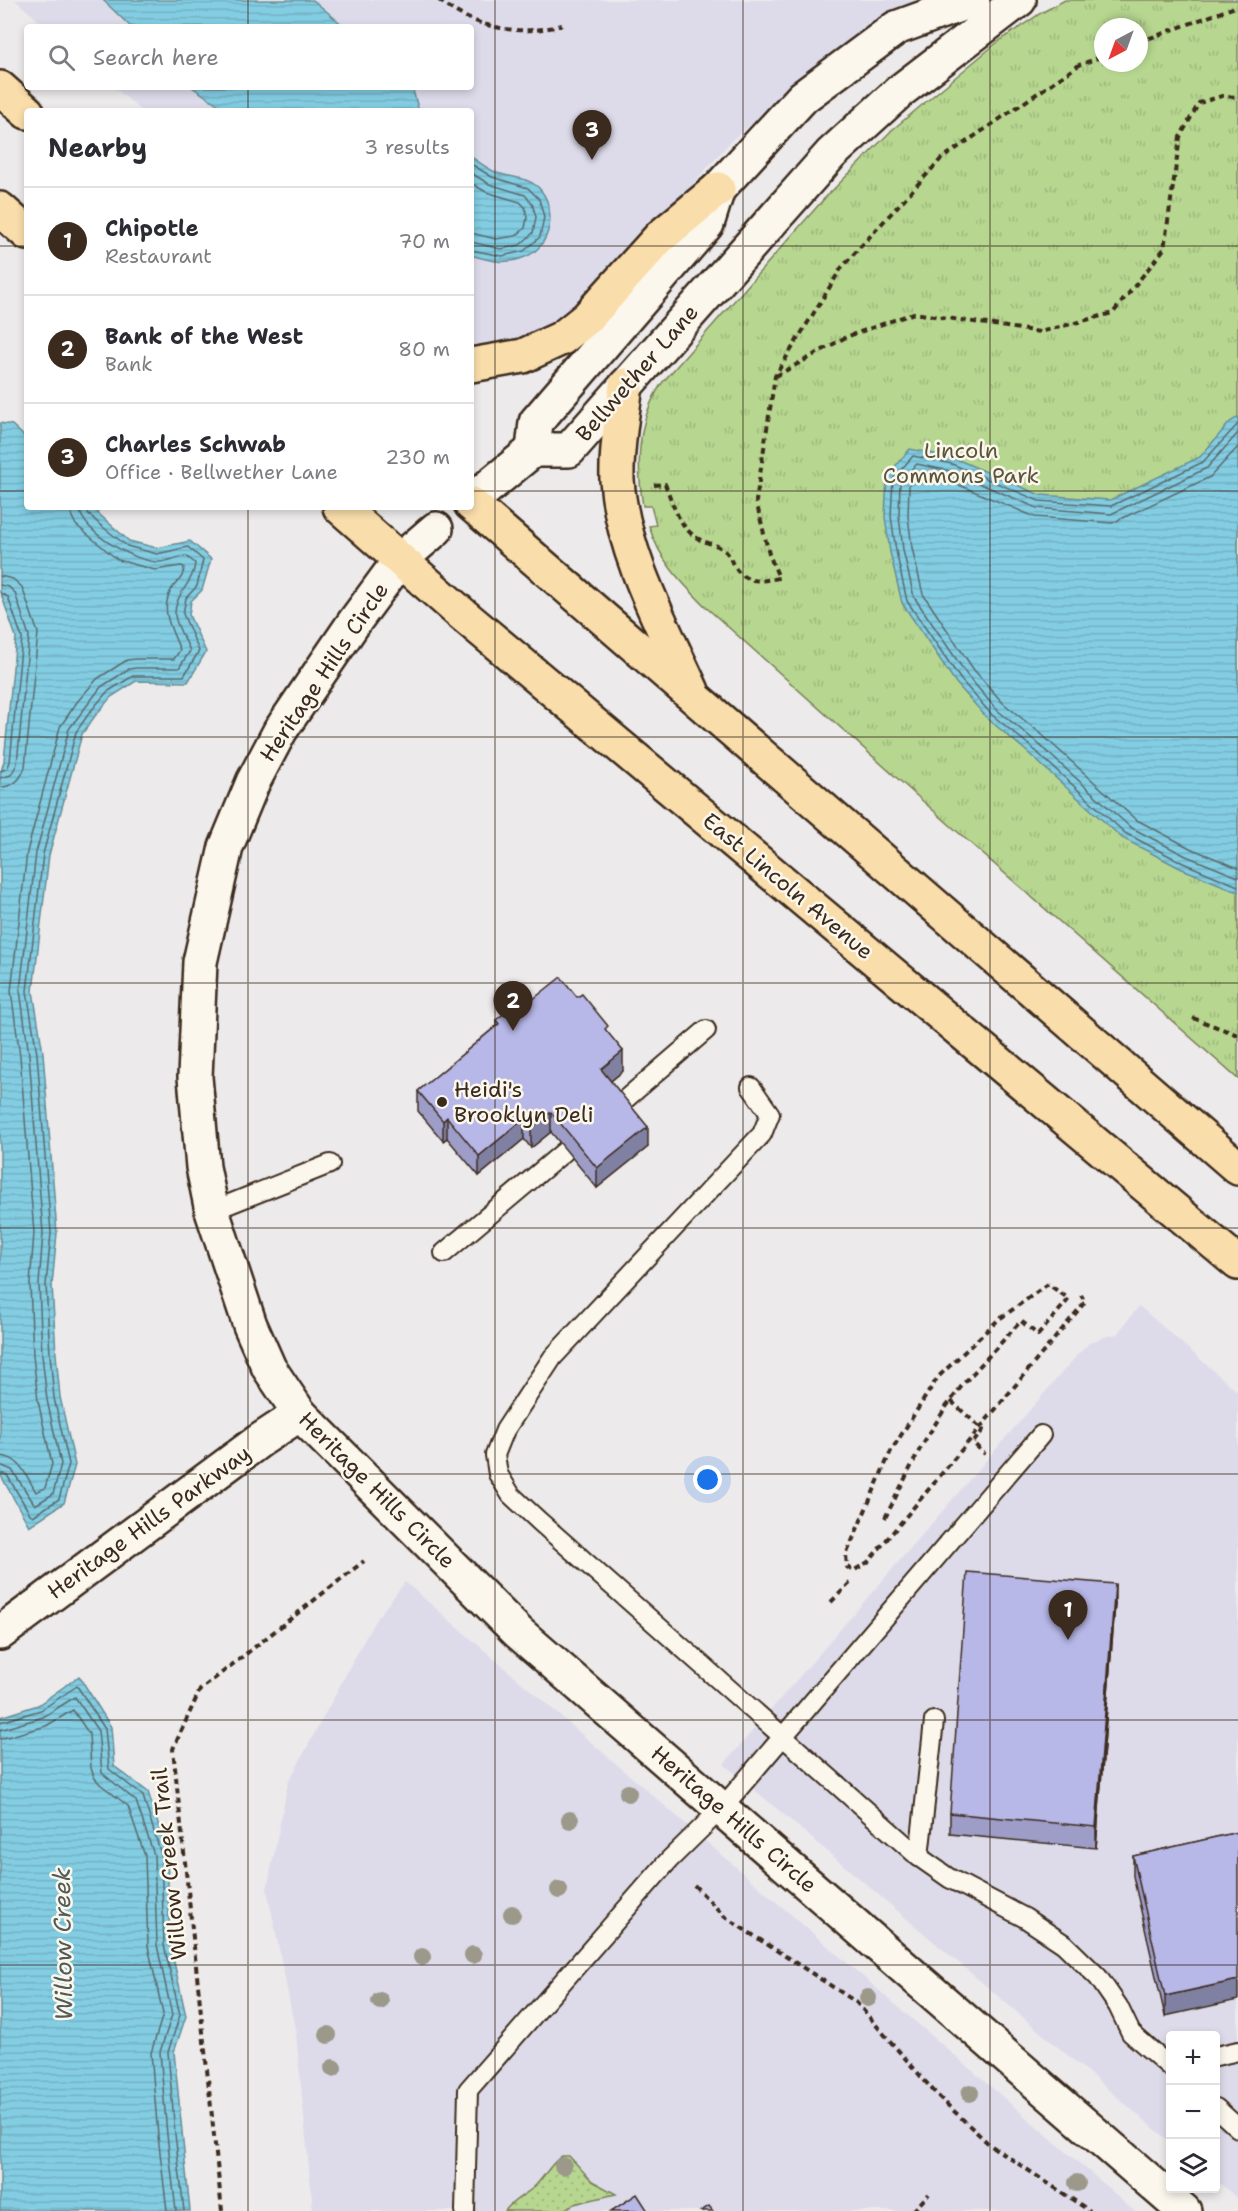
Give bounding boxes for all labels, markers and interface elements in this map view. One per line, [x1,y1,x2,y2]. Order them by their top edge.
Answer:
north arrow [1094,18,1148,72]
search box [24,24,474,90]
icon: search [45,41,78,74]
text: Search here [93,43,219,72]
pin: 3 [572,110,612,160]
text: Nearby [48,130,147,165]
text: 3 results [364,134,450,160]
text: Chipotle [105,214,199,243]
text: 1 [63,228,72,254]
text: 70 m [398,228,450,254]
text: Restaurant [105,243,212,269]
street label: Bellwether Lane [569,298,705,448]
text: Bank of the West [105,322,303,351]
text: 2 [61,336,75,362]
text: 80 m [398,336,450,362]
text: Bank [105,351,153,377]
text: Charles Schwab [105,430,286,459]
park label: Lincoln Commons Park [883,436,1039,490]
text: 3 [61,444,75,470]
text: 230 m [385,444,450,470]
text: Office · Bellwether Lane [105,459,338,485]
street label: Heritage Hills Circle [253,577,395,767]
street label: East Lincoln Avenue [697,806,879,966]
pin: 2 [494,982,532,1031]
place label: Heidi's Brooklyn Deli [454,1075,594,1129]
marker: Heidi's Brooklyn Deli [435,1095,449,1109]
street label: Heritage Hills Circle [292,1405,462,1575]
street label: Heritage Hills Parkway [42,1438,256,1606]
your location [693,1465,722,1494]
pin: 1 [1048,1590,1088,1640]
street label: Heritage Hills Circle [645,1739,823,1899]
street label: Willow Creek Trail [144,1766,194,1962]
water label: Willow Creek [46,1867,80,2021]
map controls [1166,2031,1220,2193]
button: + [1166,2031,1220,2085]
button: − [1166,2085,1220,2139]
button: layers [1166,2139,1220,2193]

